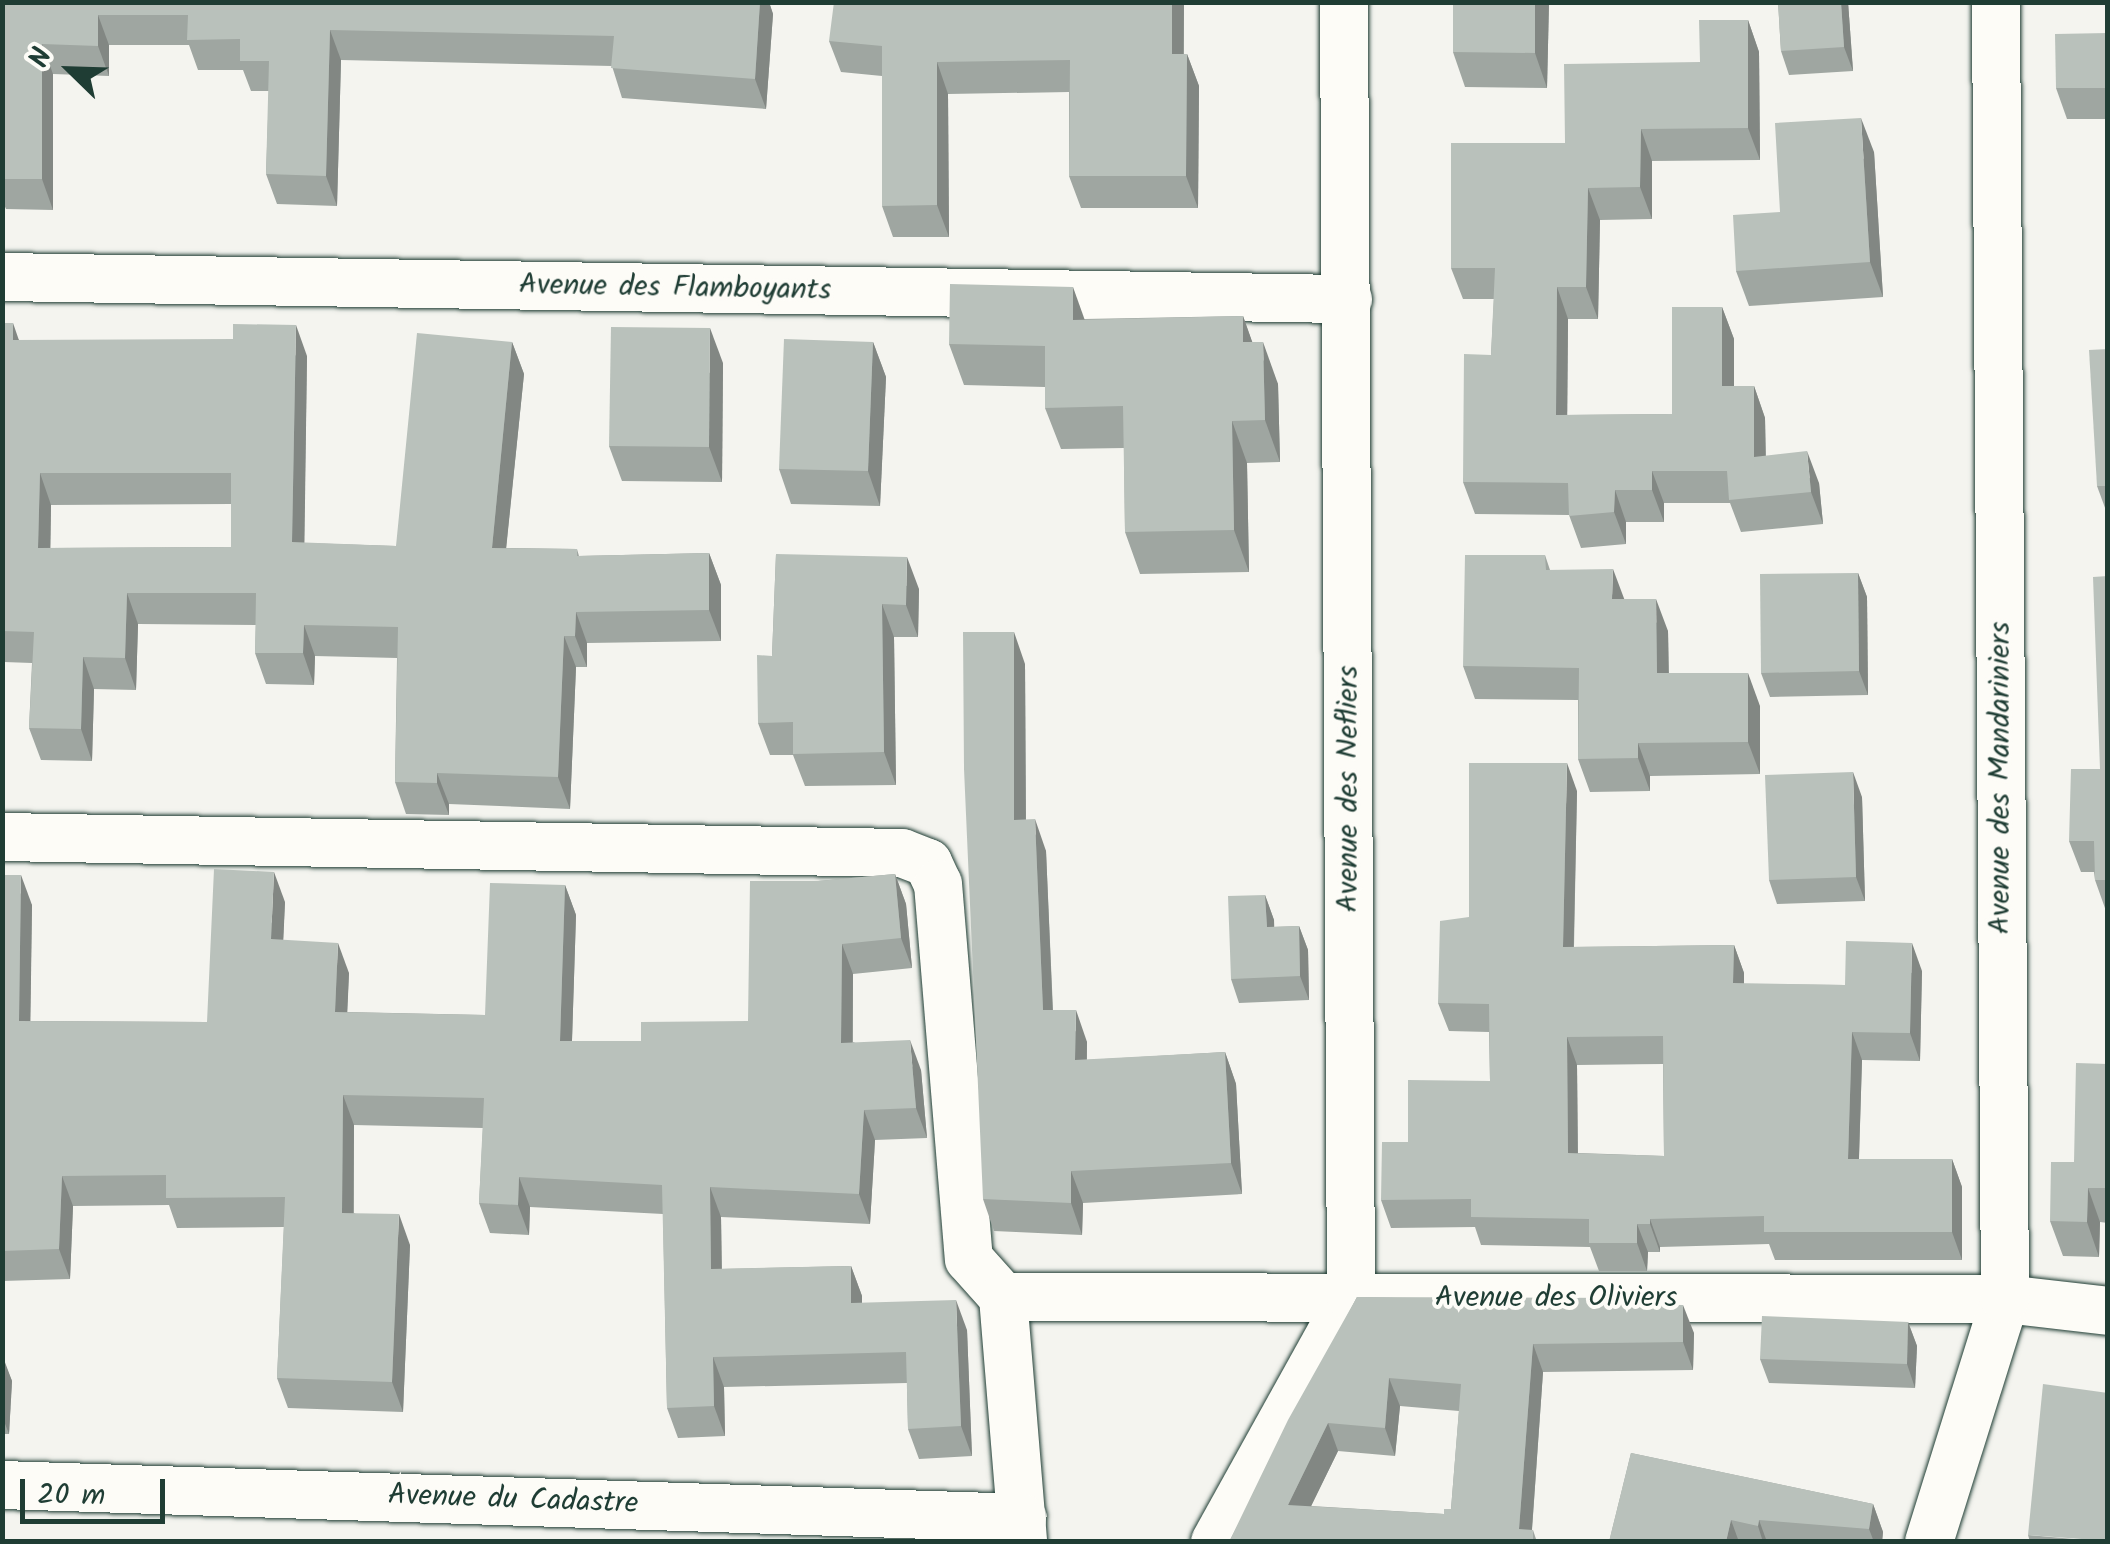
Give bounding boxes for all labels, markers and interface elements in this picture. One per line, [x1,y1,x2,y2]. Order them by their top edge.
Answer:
north arrow [20,20,120,120]
text: N [18,41,66,75]
street label: Avenue des Flamboyants [518,267,832,309]
street label: Avenue des Mandariniers [1983,622,2019,934]
street label: Avenue des Nefliers [1331,665,1367,913]
street label: Avenue des Oliviers [1435,1280,1677,1316]
scale bar [25,1459,170,1521]
text: 20 m [37,1472,105,1520]
street label: Avenue du Cadastre [387,1478,639,1522]

